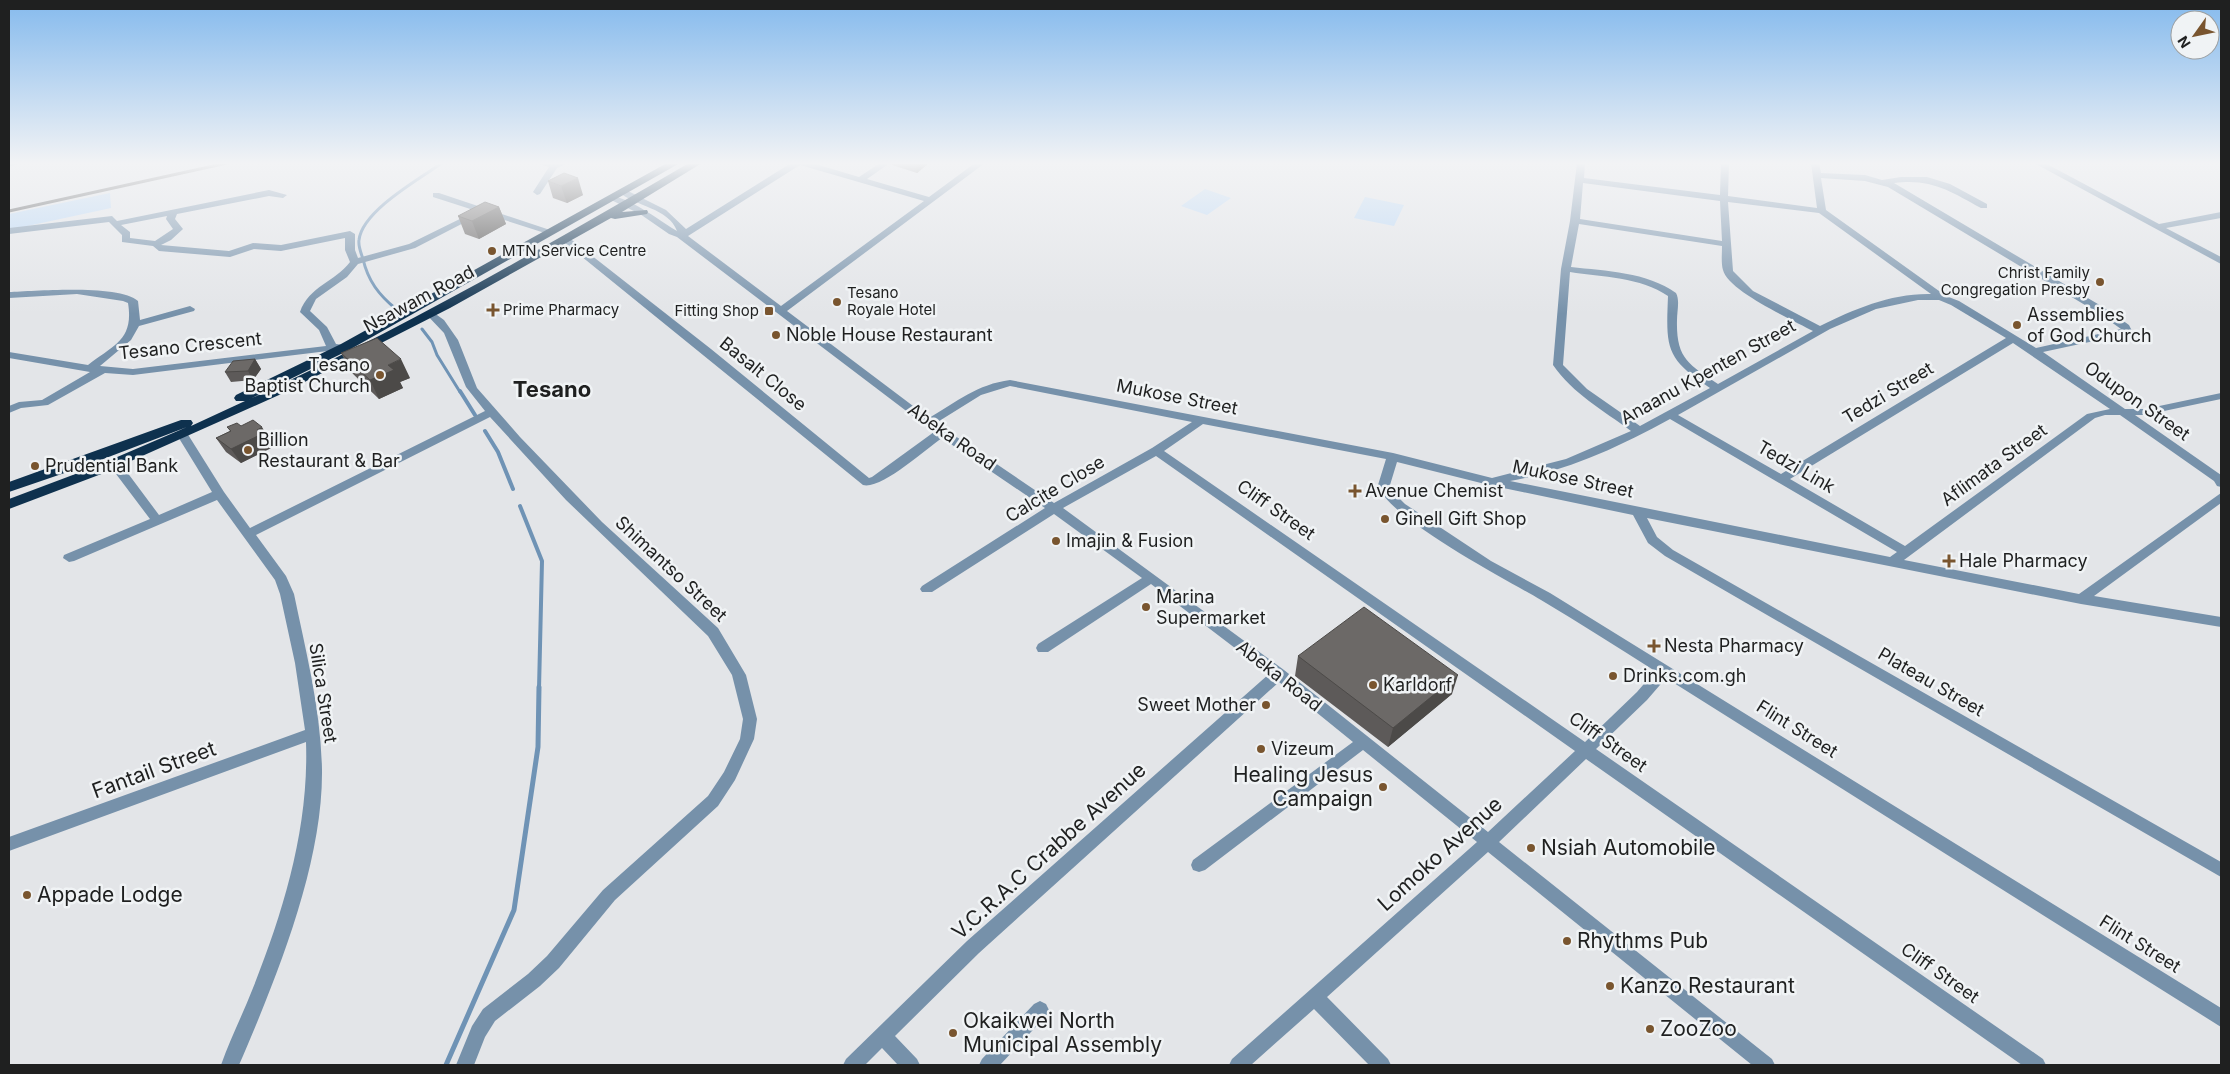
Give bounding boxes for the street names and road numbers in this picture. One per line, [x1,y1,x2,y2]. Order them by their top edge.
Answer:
street label: Nsawam Road [360,261,478,337]
street label: Anaanu Kpenten Street [1617,315,1799,428]
street label: Tesano Crescent [117,328,263,363]
street label: Basalt Close [716,332,811,415]
street label: Tedzi Street [1839,357,1937,428]
street label: Odupon Street [2081,357,2194,445]
street label: Mukose Street [1115,374,1240,419]
street label: Abeka Road [904,399,1000,475]
street label: Aflimata Street [1937,419,2051,510]
street label: Tedzi Link [1754,436,1839,497]
street label: Calcite Close [1001,451,1108,526]
street label: Mukose Street [1511,455,1636,502]
street label: Cliff Street [1233,475,1319,544]
street label: Shimantso Street [611,512,732,626]
street label: Abeka Road [1232,636,1326,715]
street label: Silica Street [305,641,342,745]
street label: Plateau Street [1874,643,1988,720]
street label: Flint Street [1753,695,1842,762]
street label: Cliff Street [1565,707,1651,776]
street label: Fantail Street [88,735,219,804]
street label: V.C.R.A.C Crabbe Avenue [947,757,1151,944]
street label: Lomoko Avenue [1372,791,1507,916]
street label: Flint Street [2096,910,2185,977]
street label: Cliff Street [1897,938,1983,1007]

